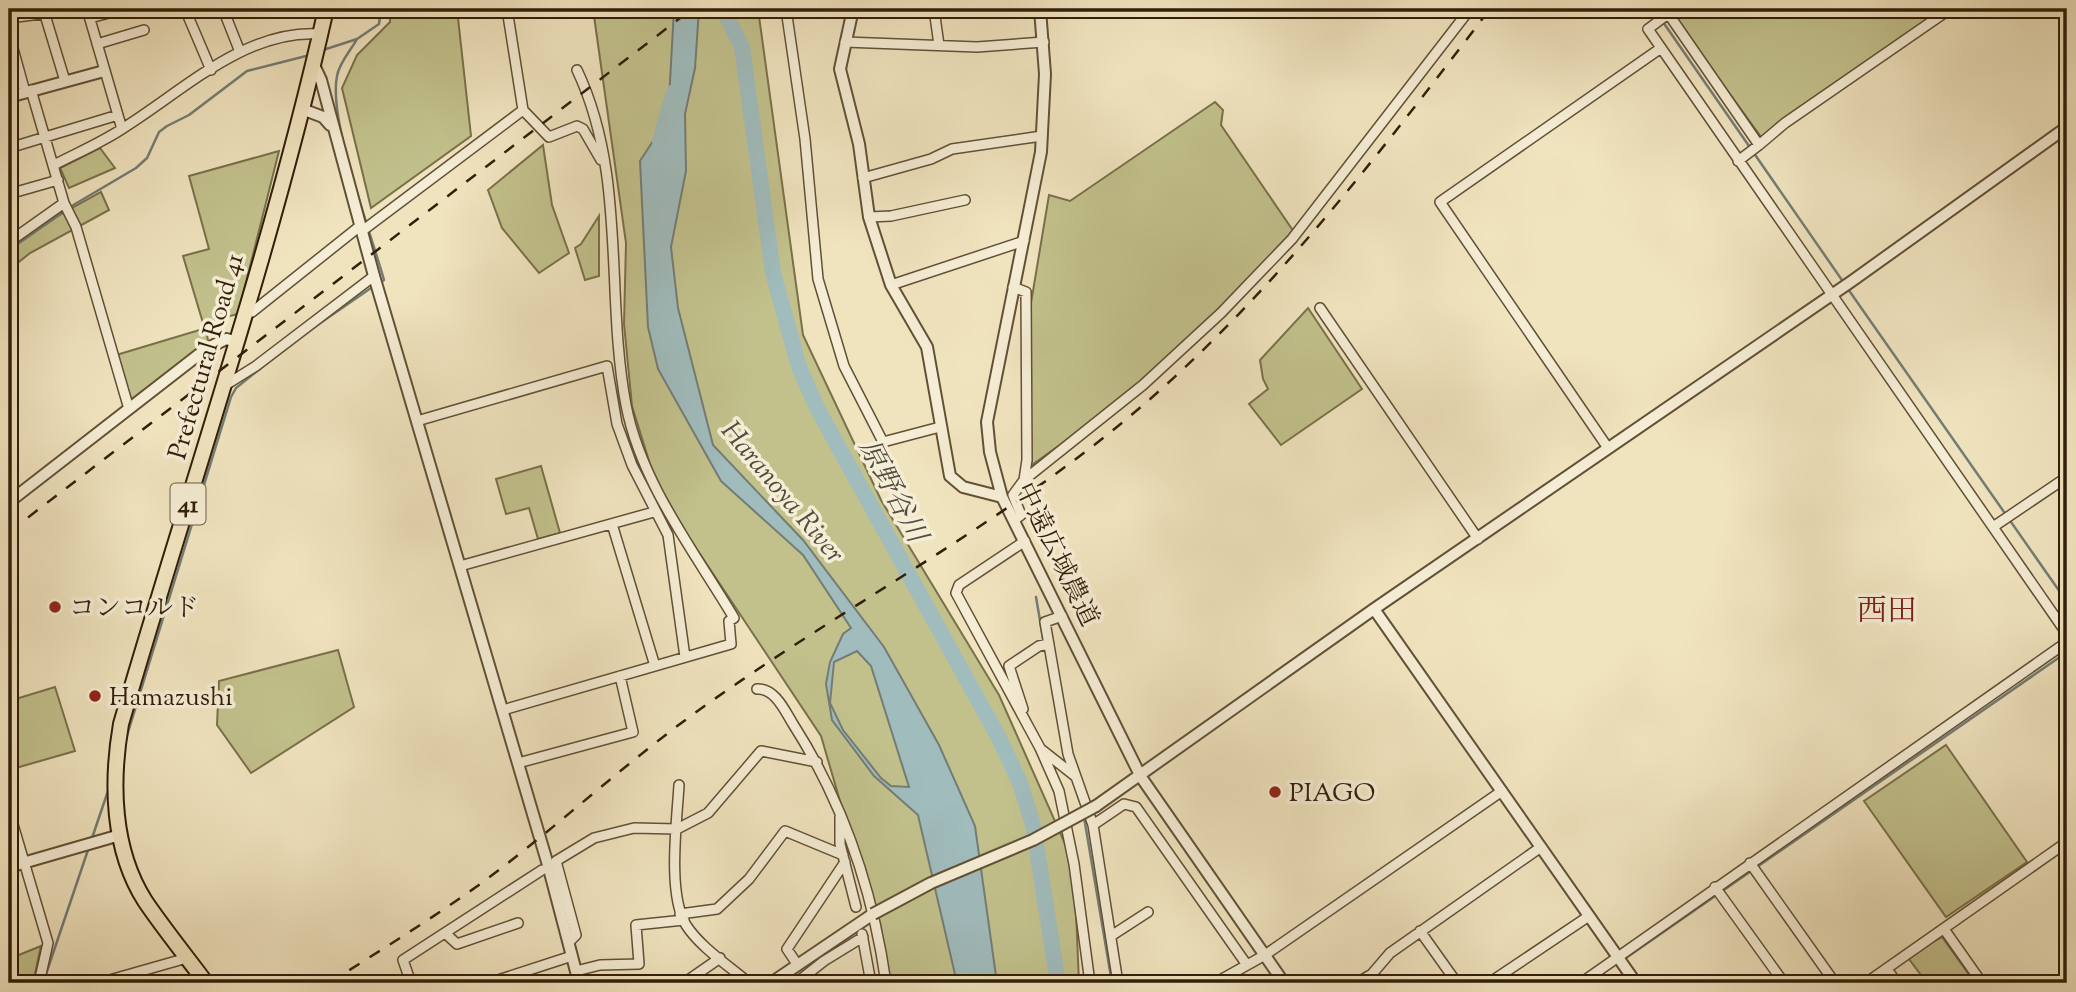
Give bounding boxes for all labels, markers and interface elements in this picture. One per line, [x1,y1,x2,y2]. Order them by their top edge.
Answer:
street label: Prefectural Road 41 [160,249,255,464]
water label: Haranoya River [710,413,853,573]
water label: 原野谷川 [847,433,937,553]
street label: 中遠広域農道 [1005,477,1107,633]
road number: 41 [170,484,206,524]
place label: コンコルド [69,591,199,628]
district label: 西田 [1857,591,1917,634]
marker: コンコルド [47,599,63,615]
place label: Hamazushi [109,680,233,717]
marker: Hamazushi [87,688,103,704]
place label: PIAGO [1289,776,1375,813]
marker: PIAGO [1267,784,1283,800]

